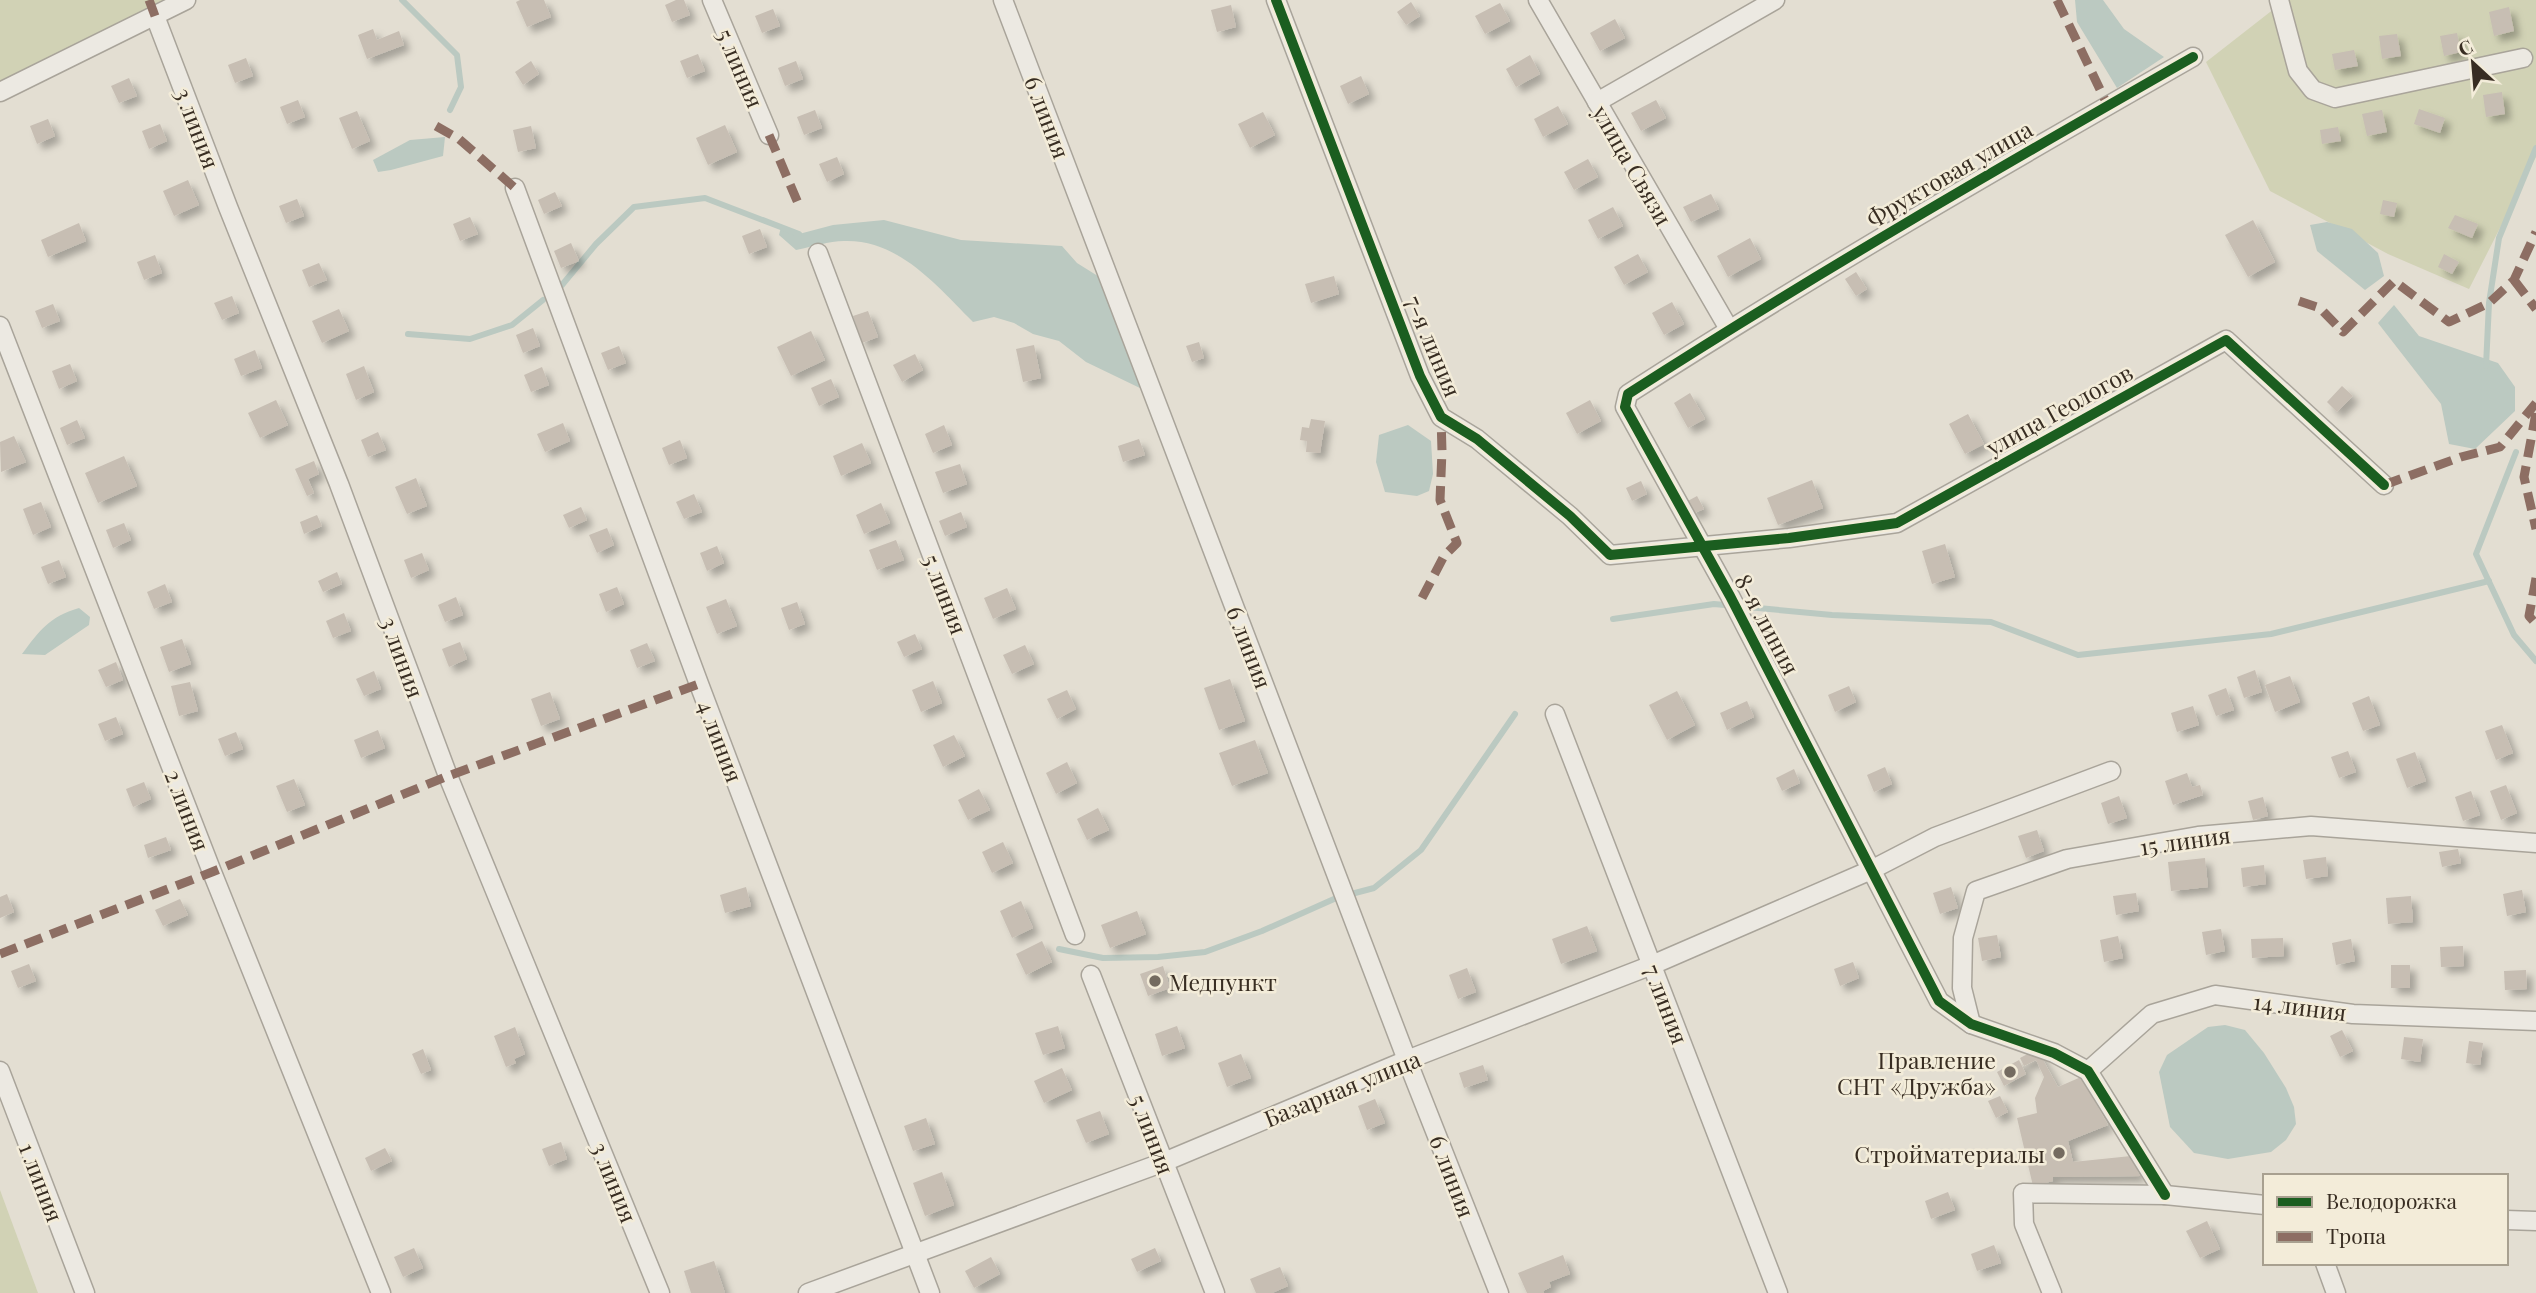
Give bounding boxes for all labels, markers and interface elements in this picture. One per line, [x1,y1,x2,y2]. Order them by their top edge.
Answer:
street label: 5 линия [710,24,772,112]
north arrow [2438,28,2508,98]
text: С [2453,32,2477,61]
street label: 6 линия [1018,71,1078,163]
street label: 3 линия [168,83,228,173]
street label: улица Связи [1586,98,1680,231]
street label: Фруктовая улица [1860,113,2038,233]
street label: 7-я линия [1399,291,1469,401]
street label: улица Геологов [1979,356,2138,463]
street label: 5 линия [917,550,975,638]
street label: 8-я линия [1729,568,1807,680]
street label: 6 линия [1220,601,1280,693]
street label: 3 линия [374,612,432,702]
street label: 4 линия [691,696,751,786]
street label: 2 линия [158,765,218,855]
street label: 15 линия [2138,818,2232,862]
street label: 7 линия [1638,960,1696,1048]
place label: Медпункт [1169,966,1277,997]
marker: Медпункт [1147,973,1163,989]
street label: 14 линия [2252,985,2348,1027]
street label: Базарная улица [1259,1042,1425,1134]
place label: Правление СНТ «Дружба» [1837,1044,1996,1101]
marker: Правление СНТ «Дружба» [2002,1064,2018,1080]
street label: 5 линия [1124,1090,1182,1178]
street label: 6 линия [1423,1130,1483,1222]
street label: 3 линия [585,1137,645,1227]
street label: 1 линия [13,1138,71,1226]
place label: Стройматериалы [1854,1138,2045,1169]
marker: Стройматериалы [2051,1145,2067,1161]
legend [2263,1174,2508,1265]
text: Велодорожка [2326,1186,2457,1214]
text: Тропа [2326,1221,2387,1249]

